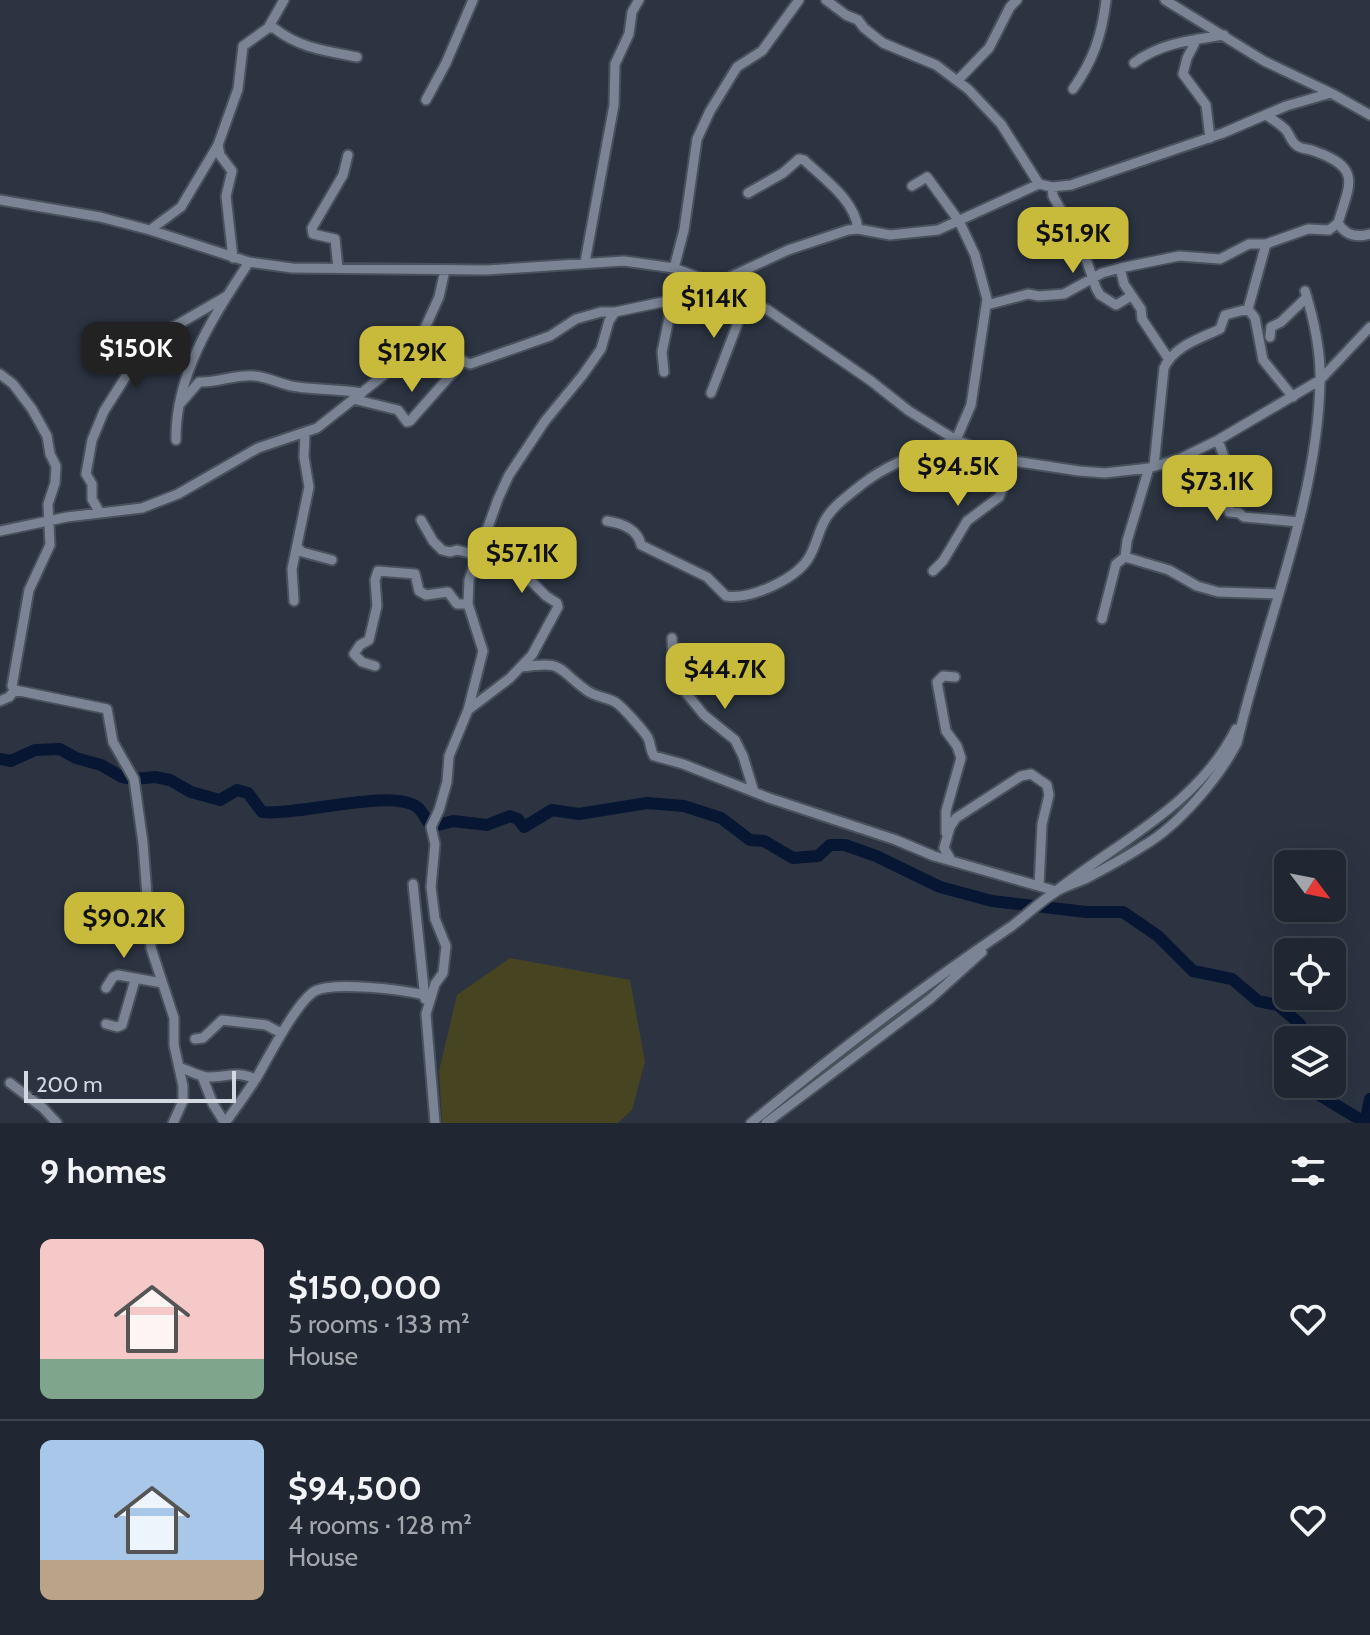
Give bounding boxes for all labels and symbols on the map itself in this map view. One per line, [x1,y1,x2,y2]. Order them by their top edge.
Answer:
pin: $51.9K [1008,207,1138,275]
pin: $114K [658,272,770,340]
pin: $150K [80,322,192,390]
pin: $129K [356,326,468,394]
pin: $94.5K [893,440,1023,508]
pin: $73.1K [1152,455,1282,523]
pin: $57.1K [457,527,587,595]
pin: $44.7K [660,643,790,711]
north arrow [1274,850,1346,922]
pin: $90.2K [59,892,189,960]
scale bar [24,1067,236,1103]

